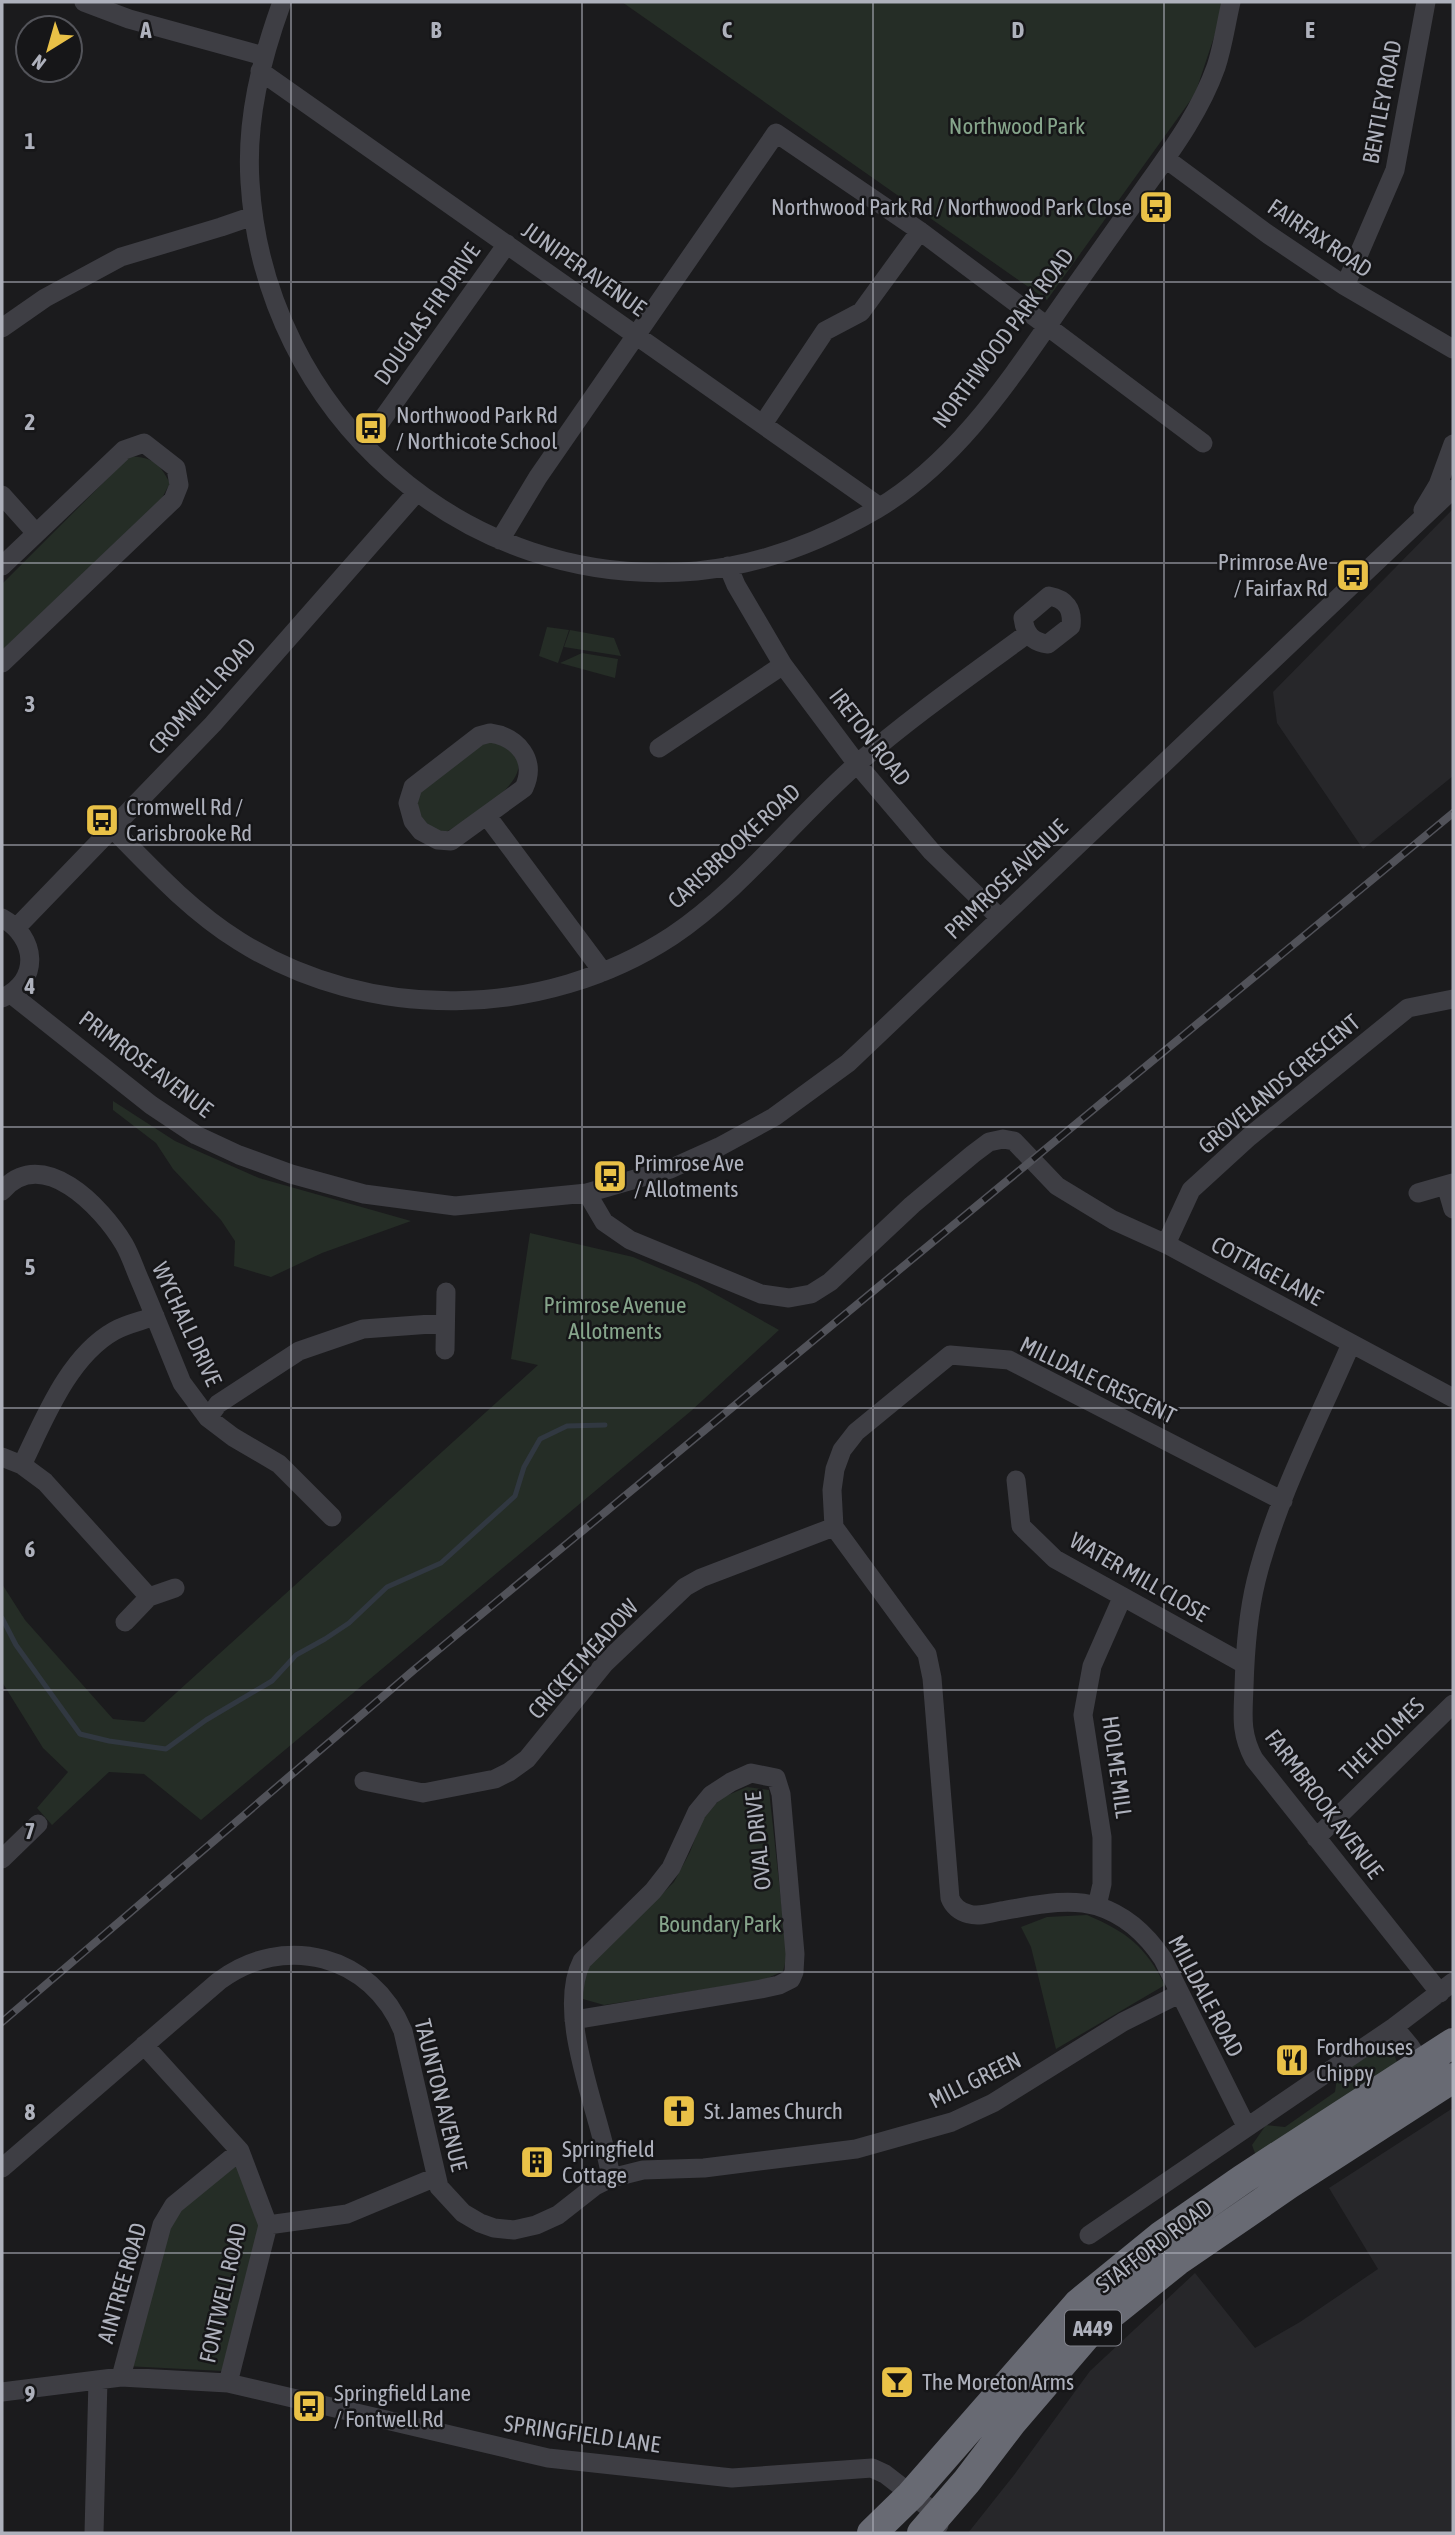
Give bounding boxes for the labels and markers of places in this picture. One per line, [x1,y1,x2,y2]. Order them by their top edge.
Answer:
bus stop icon: Northwood Park Rd / Northwood Park Close [1137,188,1175,226]
place label: Northwood Park Rd / Northwood Park Close [771,194,1132,220]
place label: Northwood Park Rd / Northicote School [396,402,558,454]
bus stop icon: Northwood Park Rd / Northicote School [352,409,390,447]
place label: Primrose Ave / Fairfax Rd [1218,549,1328,601]
bus stop icon: Primrose Ave / Fairfax Rd [1334,556,1372,594]
place label: Cromwell Rd / Carisbrooke Rd [126,794,252,846]
bus stop icon: Cromwell Rd / Carisbrooke Rd [83,801,121,839]
place label: Primrose Ave / Allotments [634,1150,744,1202]
bus stop icon: Primrose Ave / Allotments [591,1157,629,1195]
place label: Fordhouses Chippy [1316,2034,1413,2086]
restaurant icon: Fordhouses Chippy [1273,2041,1311,2079]
church icon: St. James Church [660,2092,698,2130]
place label: St. James Church [704,2098,843,2124]
place label: Springfield Cottage [562,2136,655,2188]
building icon: Springfield Cottage [518,2143,556,2181]
bar icon: The Moreton Arms [878,2363,916,2401]
place label: The Moreton Arms [922,2369,1074,2395]
place label: Springfield Lane / Fontwell Rd [334,2380,471,2432]
bus stop icon: Springfield Lane / Fontwell Rd [290,2387,328,2425]

